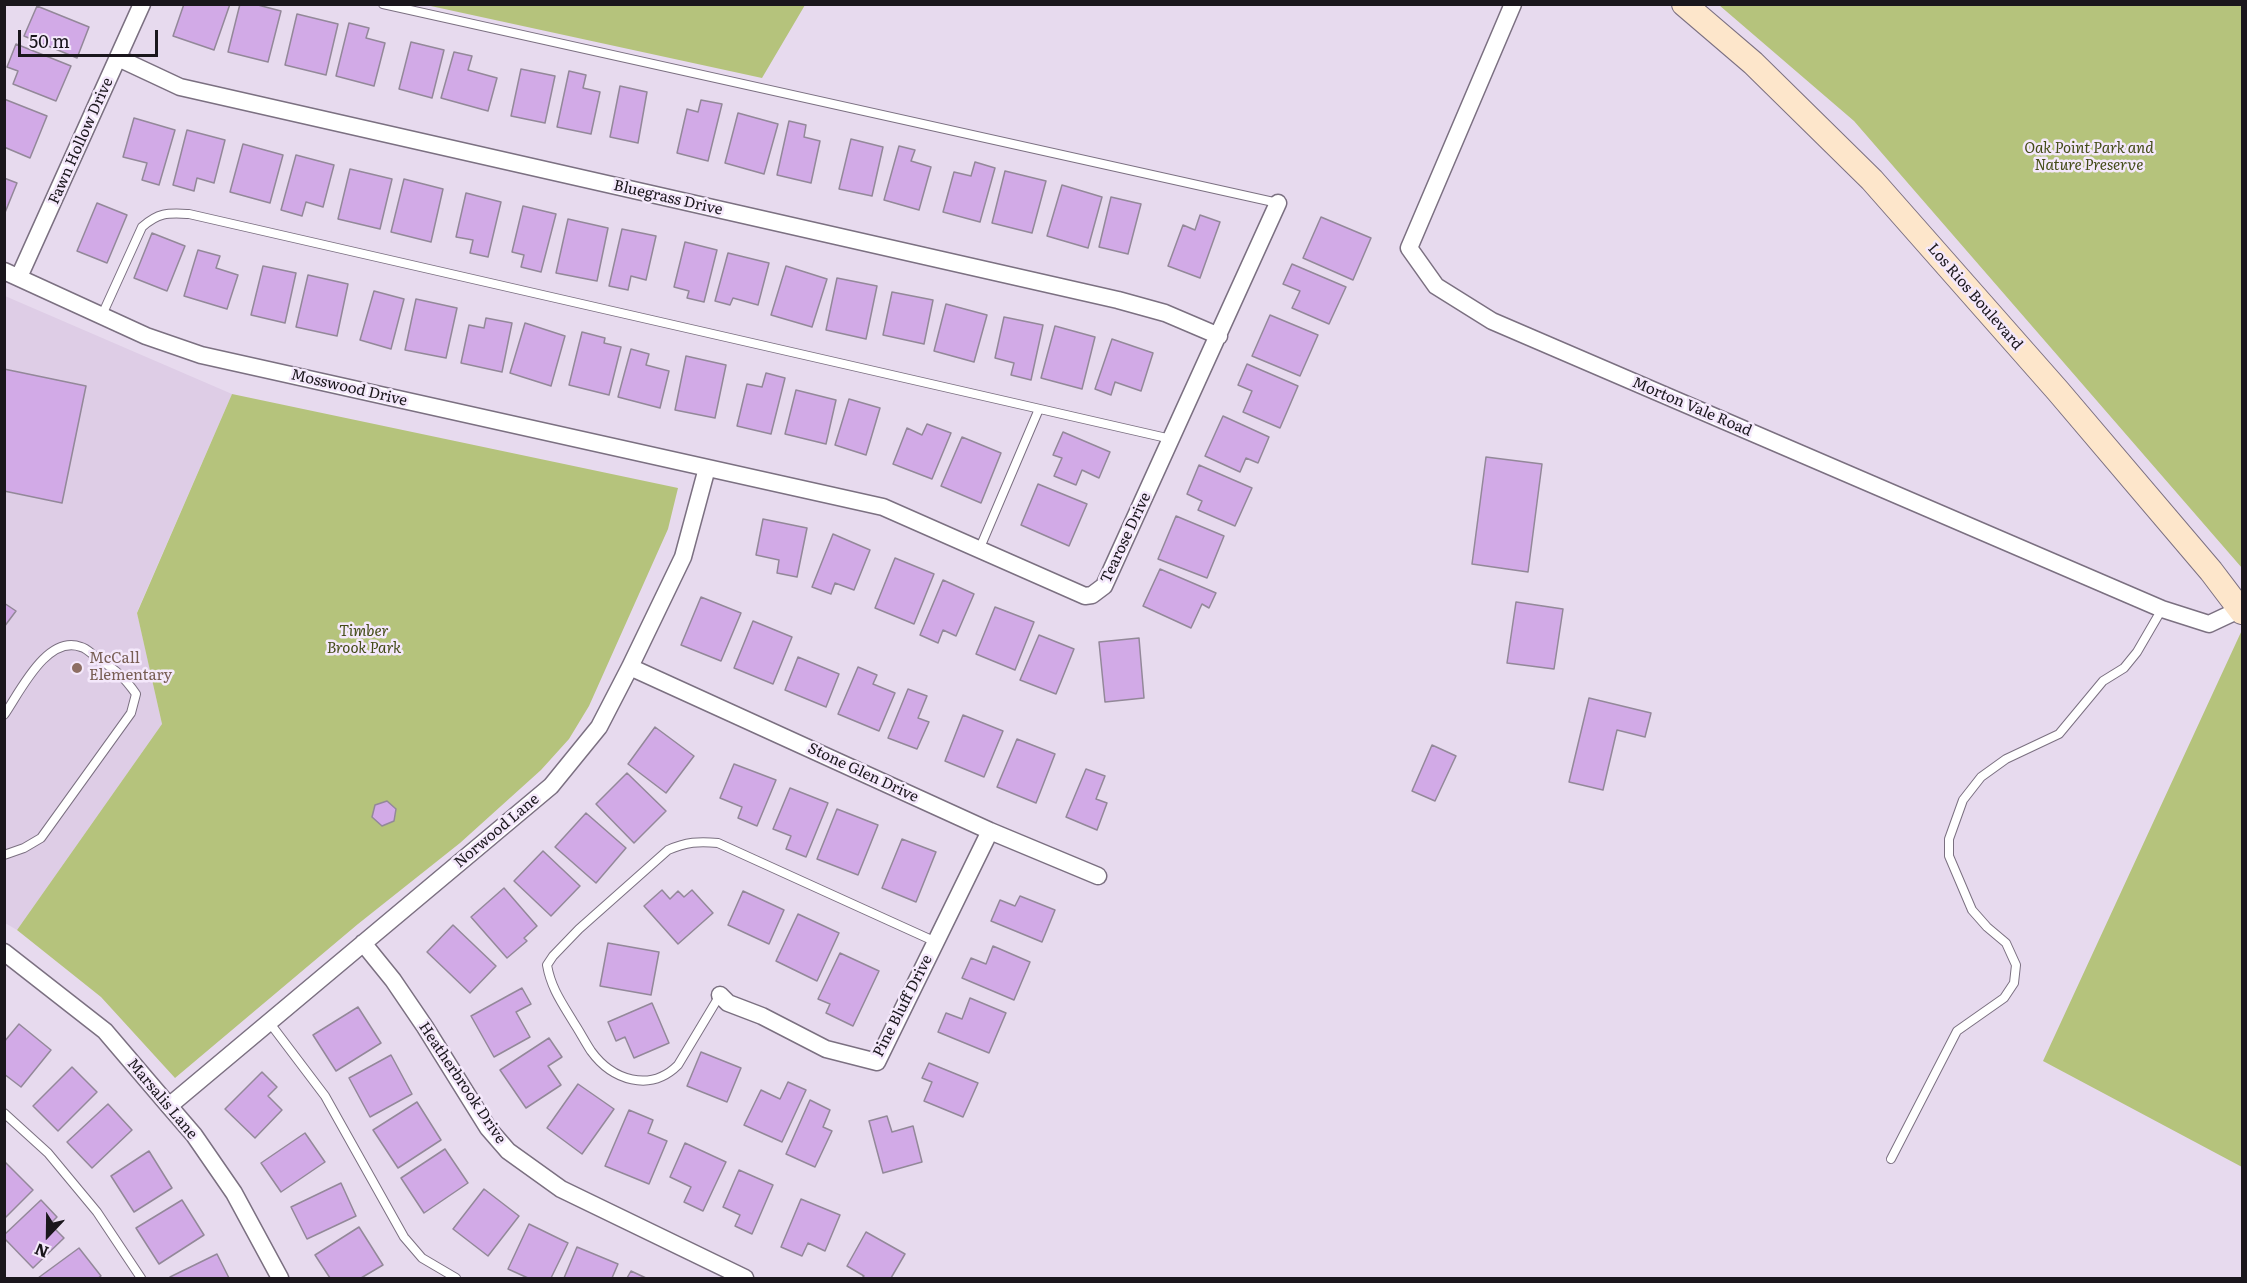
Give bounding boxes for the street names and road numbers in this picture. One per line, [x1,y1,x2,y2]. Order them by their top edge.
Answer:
street label: Fawn Hollow Drive [45,75,117,207]
street label: Bluegrass Drive [612,177,724,219]
street label: Los Rios Boulevard [1924,240,2026,354]
street label: Mosswood Drive [289,366,409,410]
street label: Morton Vale Road [1629,374,1755,440]
street label: Tearose Drive [1097,490,1155,586]
street label: Stone Glen Drive [805,739,921,807]
street label: Norwood Lane [451,790,543,872]
street label: Pine Bluff Drive [870,952,936,1060]
street label: Heatherbrook Drive [415,1019,509,1147]
street label: Marsalis Lane [123,1055,201,1143]

